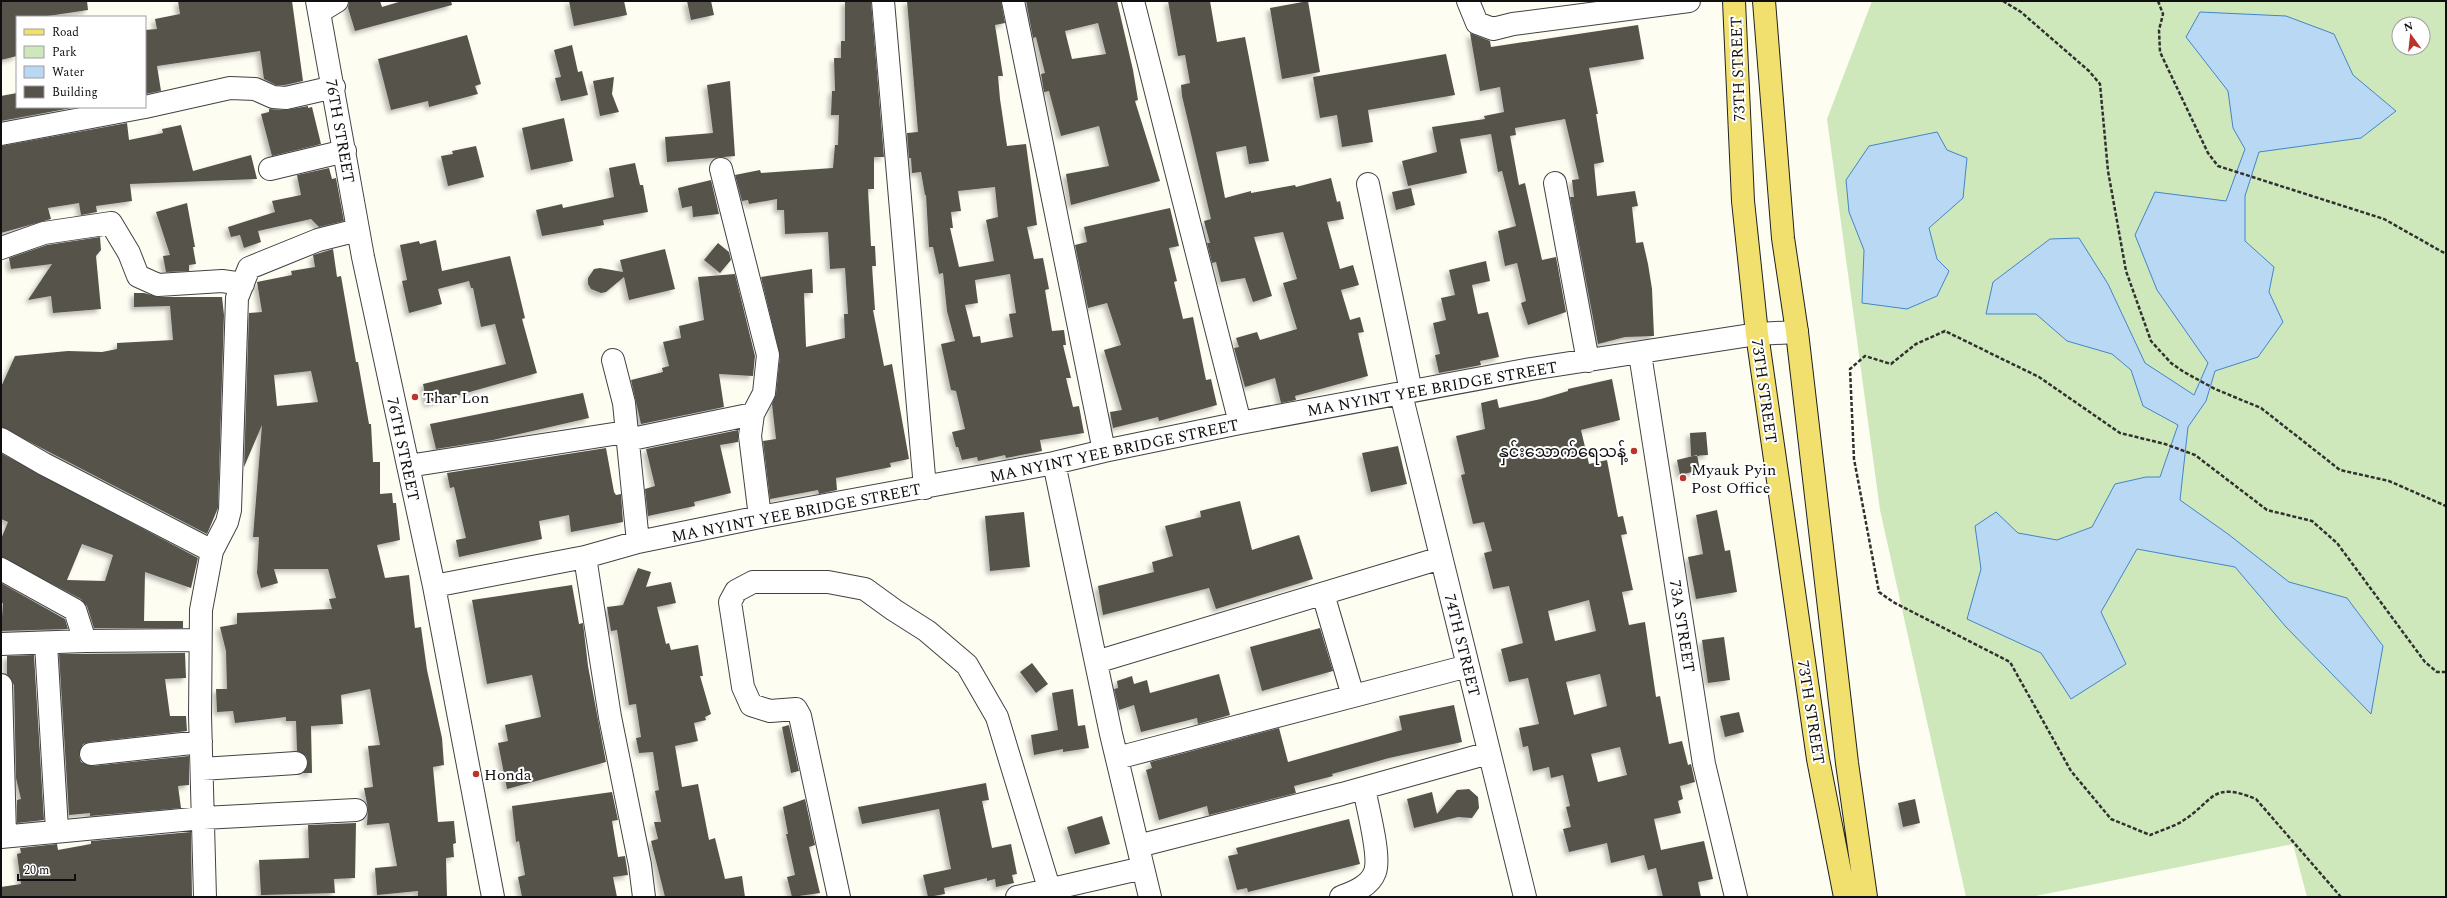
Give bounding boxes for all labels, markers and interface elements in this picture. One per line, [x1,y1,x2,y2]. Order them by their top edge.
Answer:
legend [16,16,146,108]
street label: 73TH STREET [1724,16,1752,122]
north arrow [2391,16,2431,56]
text: N [2402,17,2415,36]
text: Road [52,23,79,42]
text: Park [52,43,77,62]
text: Water [52,63,84,82]
street label: 76TH STREET [319,77,361,185]
text: Building [52,83,98,102]
street label: 73TH STREET [1745,337,1783,445]
street label: MA NYINT YEE BRIDGE STREET [1305,355,1559,423]
place label: Thar Lon [423,386,489,410]
marker: Thar Lon [410,392,420,402]
street label: 76TH STREET [380,395,426,503]
street label: MA NYINT YEE BRIDGE STREET [988,413,1241,489]
place label: နှင်းသောက်ရေသန့် [1499,440,1628,466]
marker: နှင်းသောက်ရေသန့် [1629,446,1639,456]
place label: Myauk Pyin Post Office [1691,458,1776,500]
marker: Myauk Pyin Post Office [1678,473,1688,483]
street label: MA NYINT YEE BRIDGE STREET [669,477,923,549]
street label: 73A STREET [1663,578,1701,674]
street label: 74TH STREET [1438,591,1486,699]
street label: 73TH STREET [1791,658,1831,766]
place label: Honda [484,763,532,787]
marker: Honda [471,769,481,779]
scale bar [18,856,75,882]
text: 20 m [24,861,49,880]

